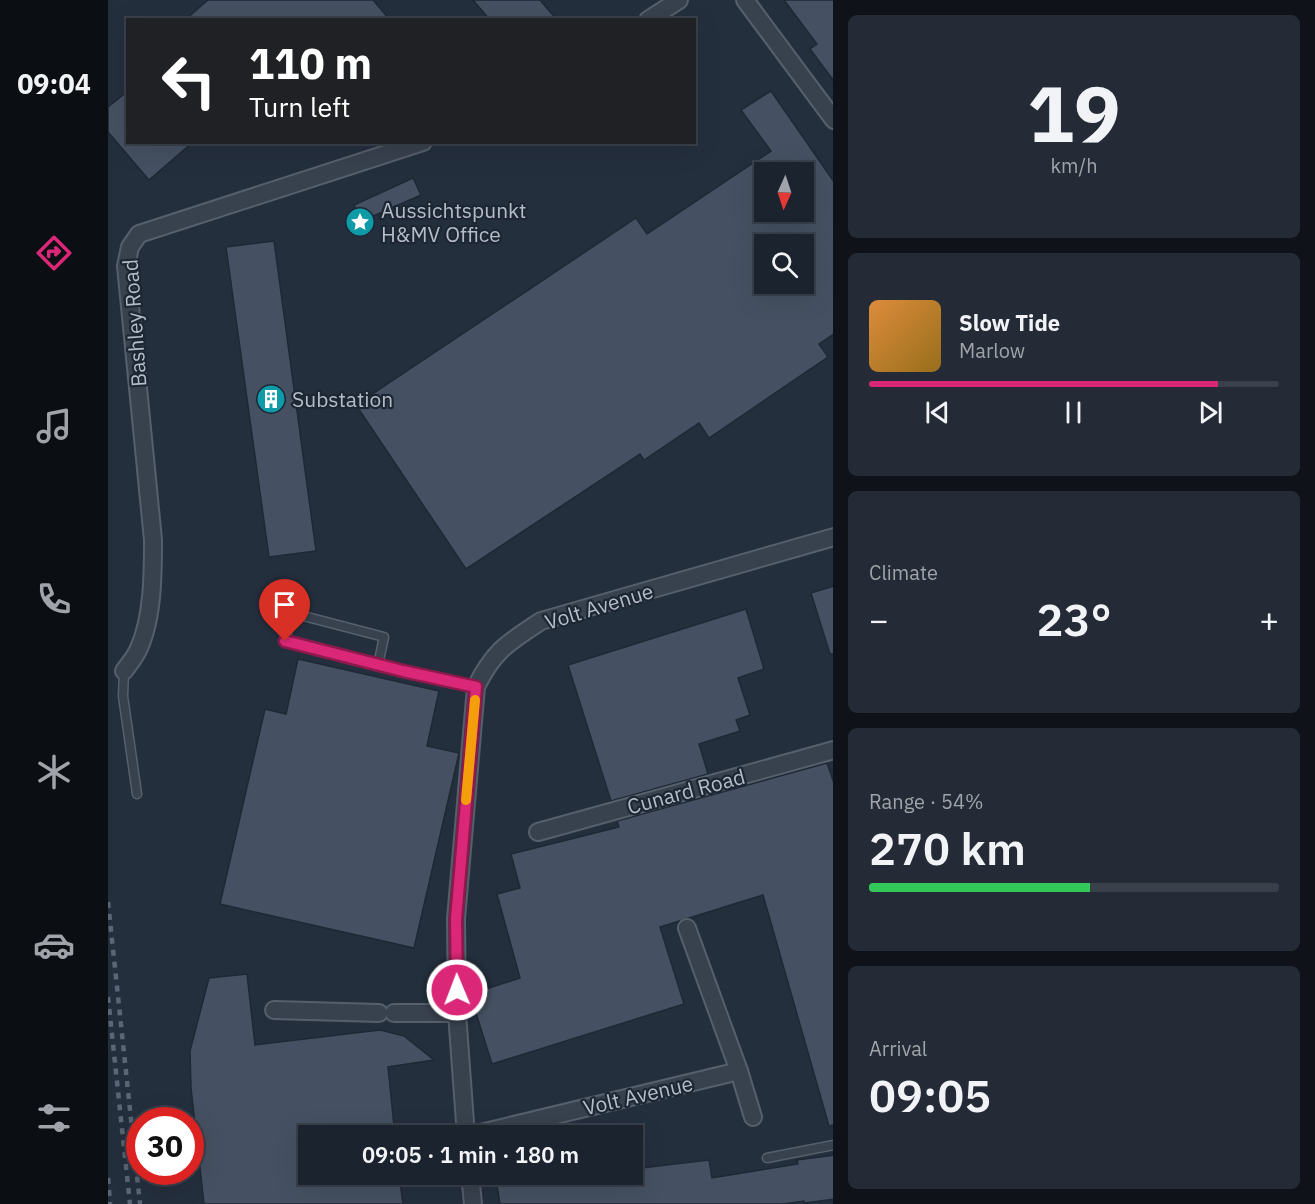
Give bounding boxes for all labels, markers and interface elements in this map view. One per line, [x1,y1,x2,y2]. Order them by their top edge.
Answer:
text: 110 m [249,36,372,91]
icon: left [150,42,228,120]
text: 19 [1027,62,1121,163]
text: 09:04 [17,66,91,101]
text: Turn left [249,89,350,124]
text: km/h [1050,152,1098,179]
north arrow [754,162,814,222]
map controls [754,162,814,294]
place label: Aussichtspunkt H&MV Office [381,196,526,248]
place icon: Aussichtspunkt H&MV Office [344,206,376,238]
icon: directions [33,232,75,274]
button: search [754,234,814,294]
street label: Bashley Road [116,258,152,388]
text: Slow Tide [959,308,1060,337]
text: Marlow [959,337,1025,364]
building icon: Substation [255,383,287,415]
place label: Substation [292,385,393,413]
icon: previous [921,396,954,429]
icon: pause [1057,396,1090,429]
icon: next [1194,396,1227,429]
icon: music [33,405,75,447]
text: Climate [869,559,938,586]
street label: Volt Avenue [541,576,657,636]
icon: phone [33,578,75,620]
pin [259,579,310,641]
icon: arrive [268,588,301,621]
text: 23° [1036,590,1112,648]
text: − [869,598,889,641]
text: + [1259,598,1279,641]
icon: climate [33,751,75,793]
street label: Cunard Road [624,762,748,820]
text: Range · 54% [869,788,984,815]
text: 270 km [869,819,1026,877]
icon: car [33,924,75,966]
position arrow [425,958,489,1022]
text: Arrival [869,1035,927,1062]
text: 09:05 [869,1066,991,1124]
street label: Volt Avenue [580,1069,696,1121]
icon: filters [33,1097,75,1139]
speed limit sign: 30 [126,1107,204,1185]
text: 09:05 · 1 min · 180 m [362,1140,579,1169]

